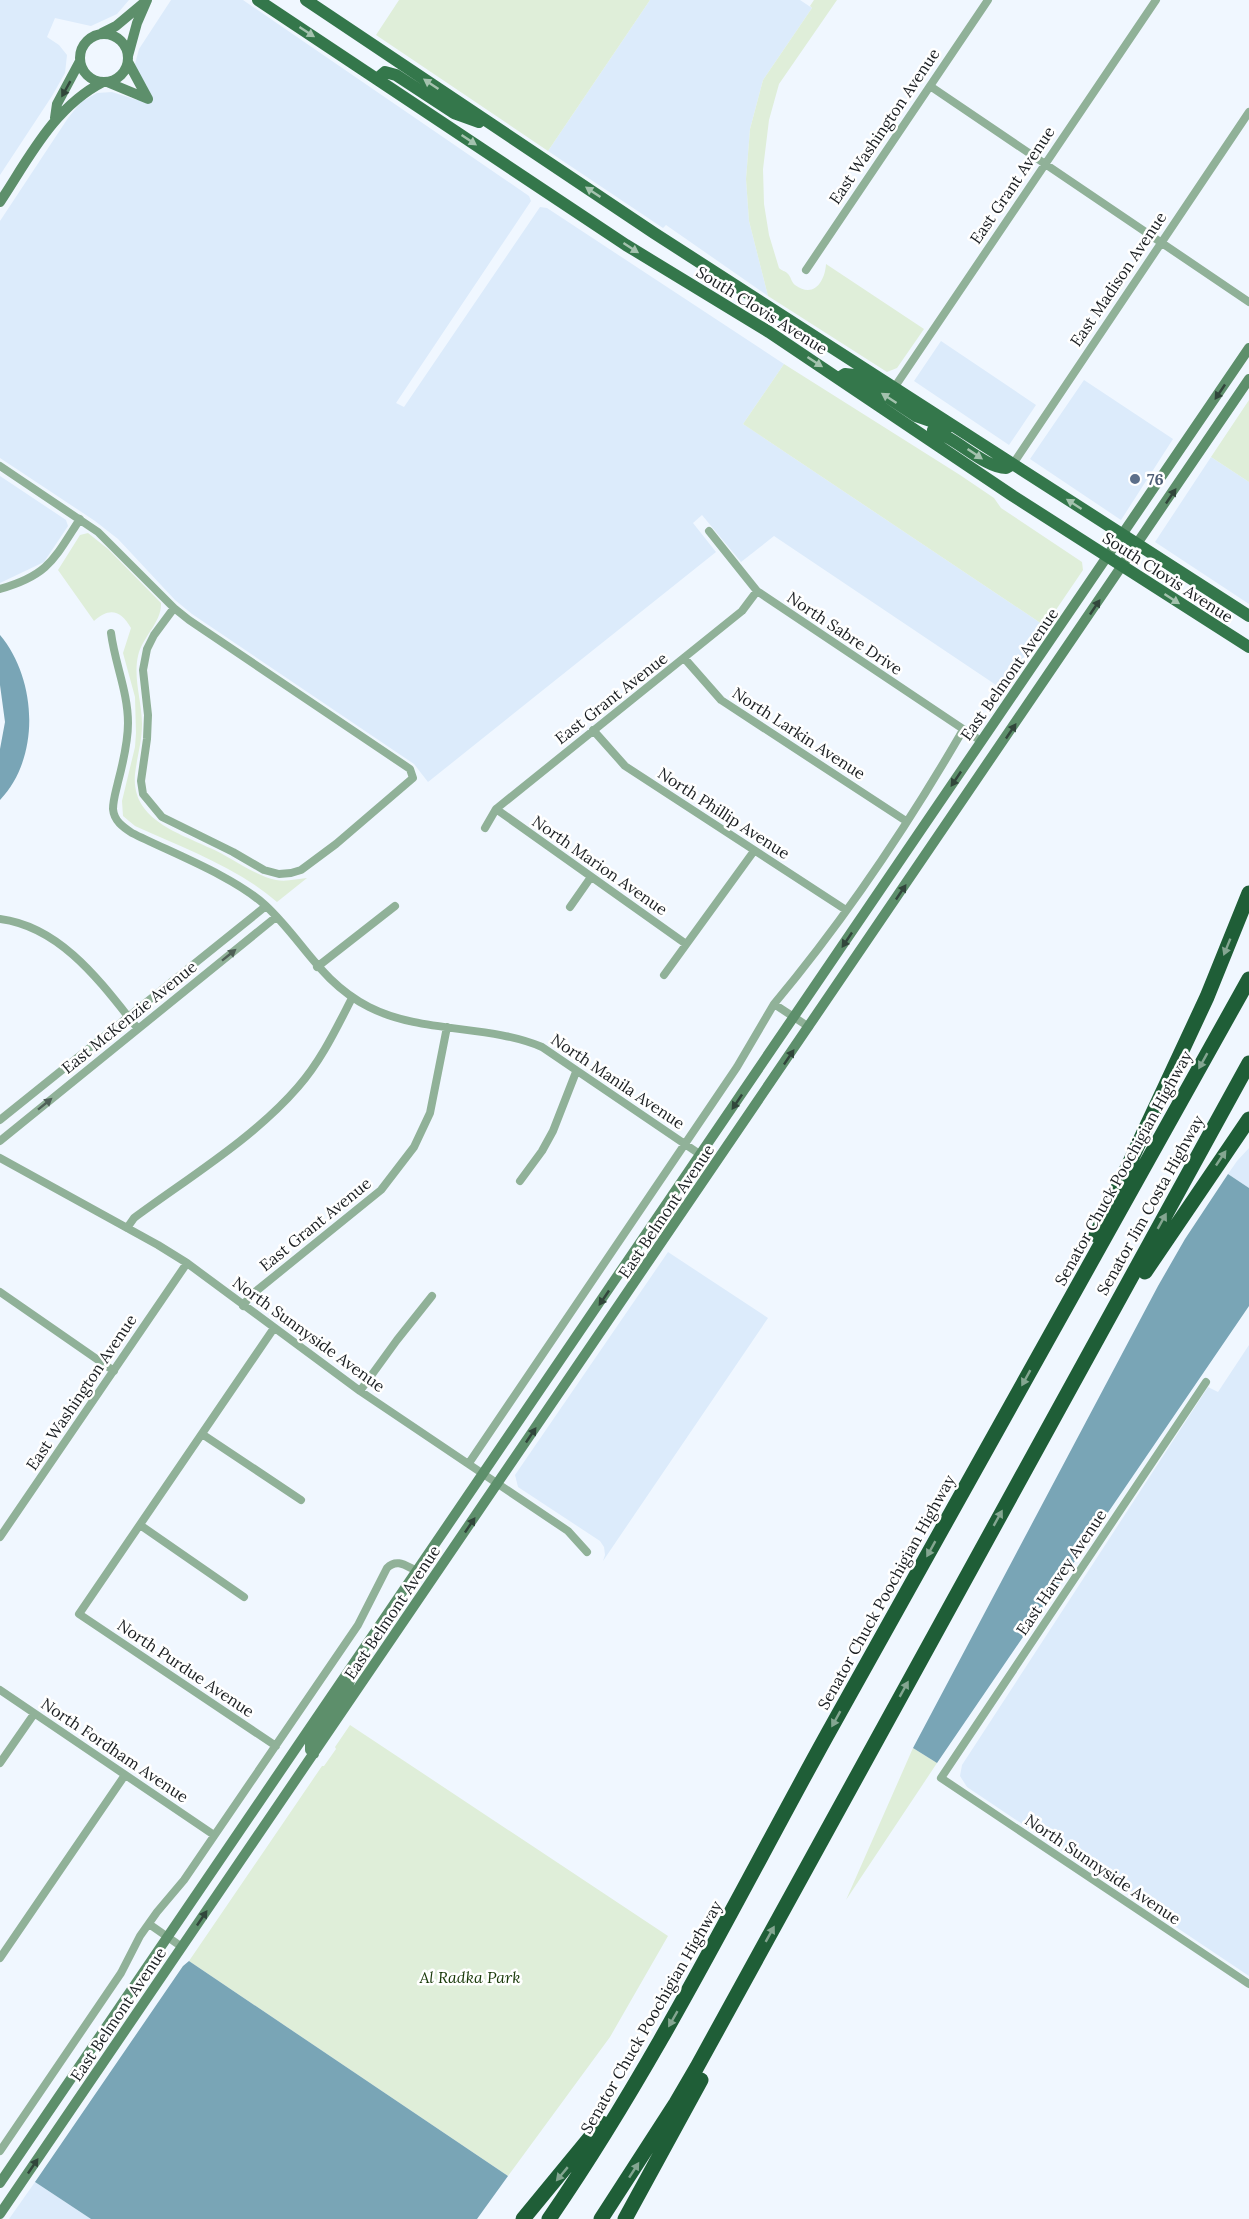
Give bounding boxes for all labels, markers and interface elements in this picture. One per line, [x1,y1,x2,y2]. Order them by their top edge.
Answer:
one-way arrow [299,26,315,37]
street label: East Washington Avenue [824,44,944,208]
one-way arrow [423,79,439,90]
one-way arrow [61,81,71,98]
street label: East Grant Avenue [965,122,1059,248]
one-way arrow [461,134,477,146]
one-way arrow [585,187,601,198]
street label: East Madison Avenue [1066,208,1171,350]
one-way arrow [623,243,640,254]
street label: South Clovis Avenue [693,261,832,359]
one-way arrow [807,357,823,368]
one-way arrow [1214,384,1225,400]
one-way arrow [881,393,897,404]
one-way arrow [966,448,982,460]
place label: 76 [1147,469,1164,489]
marker: 76 [1128,472,1142,486]
one-way arrow [1165,488,1176,504]
one-way arrow [1066,498,1082,509]
street label: South Clovis Avenue [1099,527,1237,627]
street label: North Sabre Drive [784,587,907,679]
one-way arrow [1163,593,1180,604]
one-way arrow [1089,599,1100,615]
street label: East Belmont Avenue [956,604,1062,744]
street label: East Grant Avenue [551,648,672,748]
street label: North Larkin Avenue [729,683,869,784]
one-way arrow [1005,723,1017,739]
street label: North Phillip Avenue [654,763,794,863]
one-way arrow [951,771,962,787]
street label: North Marion Avenue [529,811,672,919]
one-way arrow [895,884,906,900]
one-way arrow [841,932,852,949]
one-way arrow [1222,939,1232,957]
one-way arrow [221,949,236,962]
street label: East McKenzie Avenue [58,956,201,1078]
street label: North Manila Avenue [547,1029,689,1133]
street label: Senator Chuck Poochigian Highway [1050,1047,1196,1289]
one-way arrow [783,1049,794,1066]
one-way arrow [1198,1053,1208,1070]
one-way arrow [732,1094,743,1110]
one-way arrow [37,1098,53,1111]
street label: Senator Jim Costa Highway [1092,1111,1208,1298]
street label: East Belmont Avenue [614,1140,718,1282]
one-way arrow [1215,1150,1226,1167]
street label: East Grant Avenue [255,1173,375,1275]
one-way arrow [1157,1213,1167,1230]
street label: North Sunnyside Avenue [229,1272,389,1396]
one-way arrow [599,1290,610,1306]
street label: East Washington Avenue [21,1310,141,1474]
one-way arrow [1021,1370,1031,1387]
one-way arrow [525,1427,536,1443]
street label: Senator Chuck Poochigian Highway [813,1471,959,1713]
street label: East Harvey Avenue [1012,1505,1111,1639]
one-way arrow [993,1510,1003,1527]
one-way arrow [464,1517,475,1533]
one-way arrow [926,1540,936,1557]
street label: East Belmont Avenue [340,1541,444,1683]
street label: North Purdue Avenue [114,1615,259,1721]
one-way arrow [899,1680,909,1697]
street label: North Fordham Avenue [38,1693,193,1807]
one-way arrow [831,1711,842,1727]
street label: North Sunnyside Avenue [1021,1809,1185,1929]
street label: Senator Chuck Poochigian Highway [576,1897,726,2137]
one-way arrow [196,1910,208,1926]
one-way arrow [765,1925,775,1942]
street label: East Belmont Avenue [66,1943,170,2085]
park label: Al Radka Park [418,1967,521,1987]
one-way arrow [668,2011,678,2028]
one-way arrow [27,2158,39,2174]
one-way arrow [628,2162,639,2179]
one-way arrow [556,2166,569,2181]

